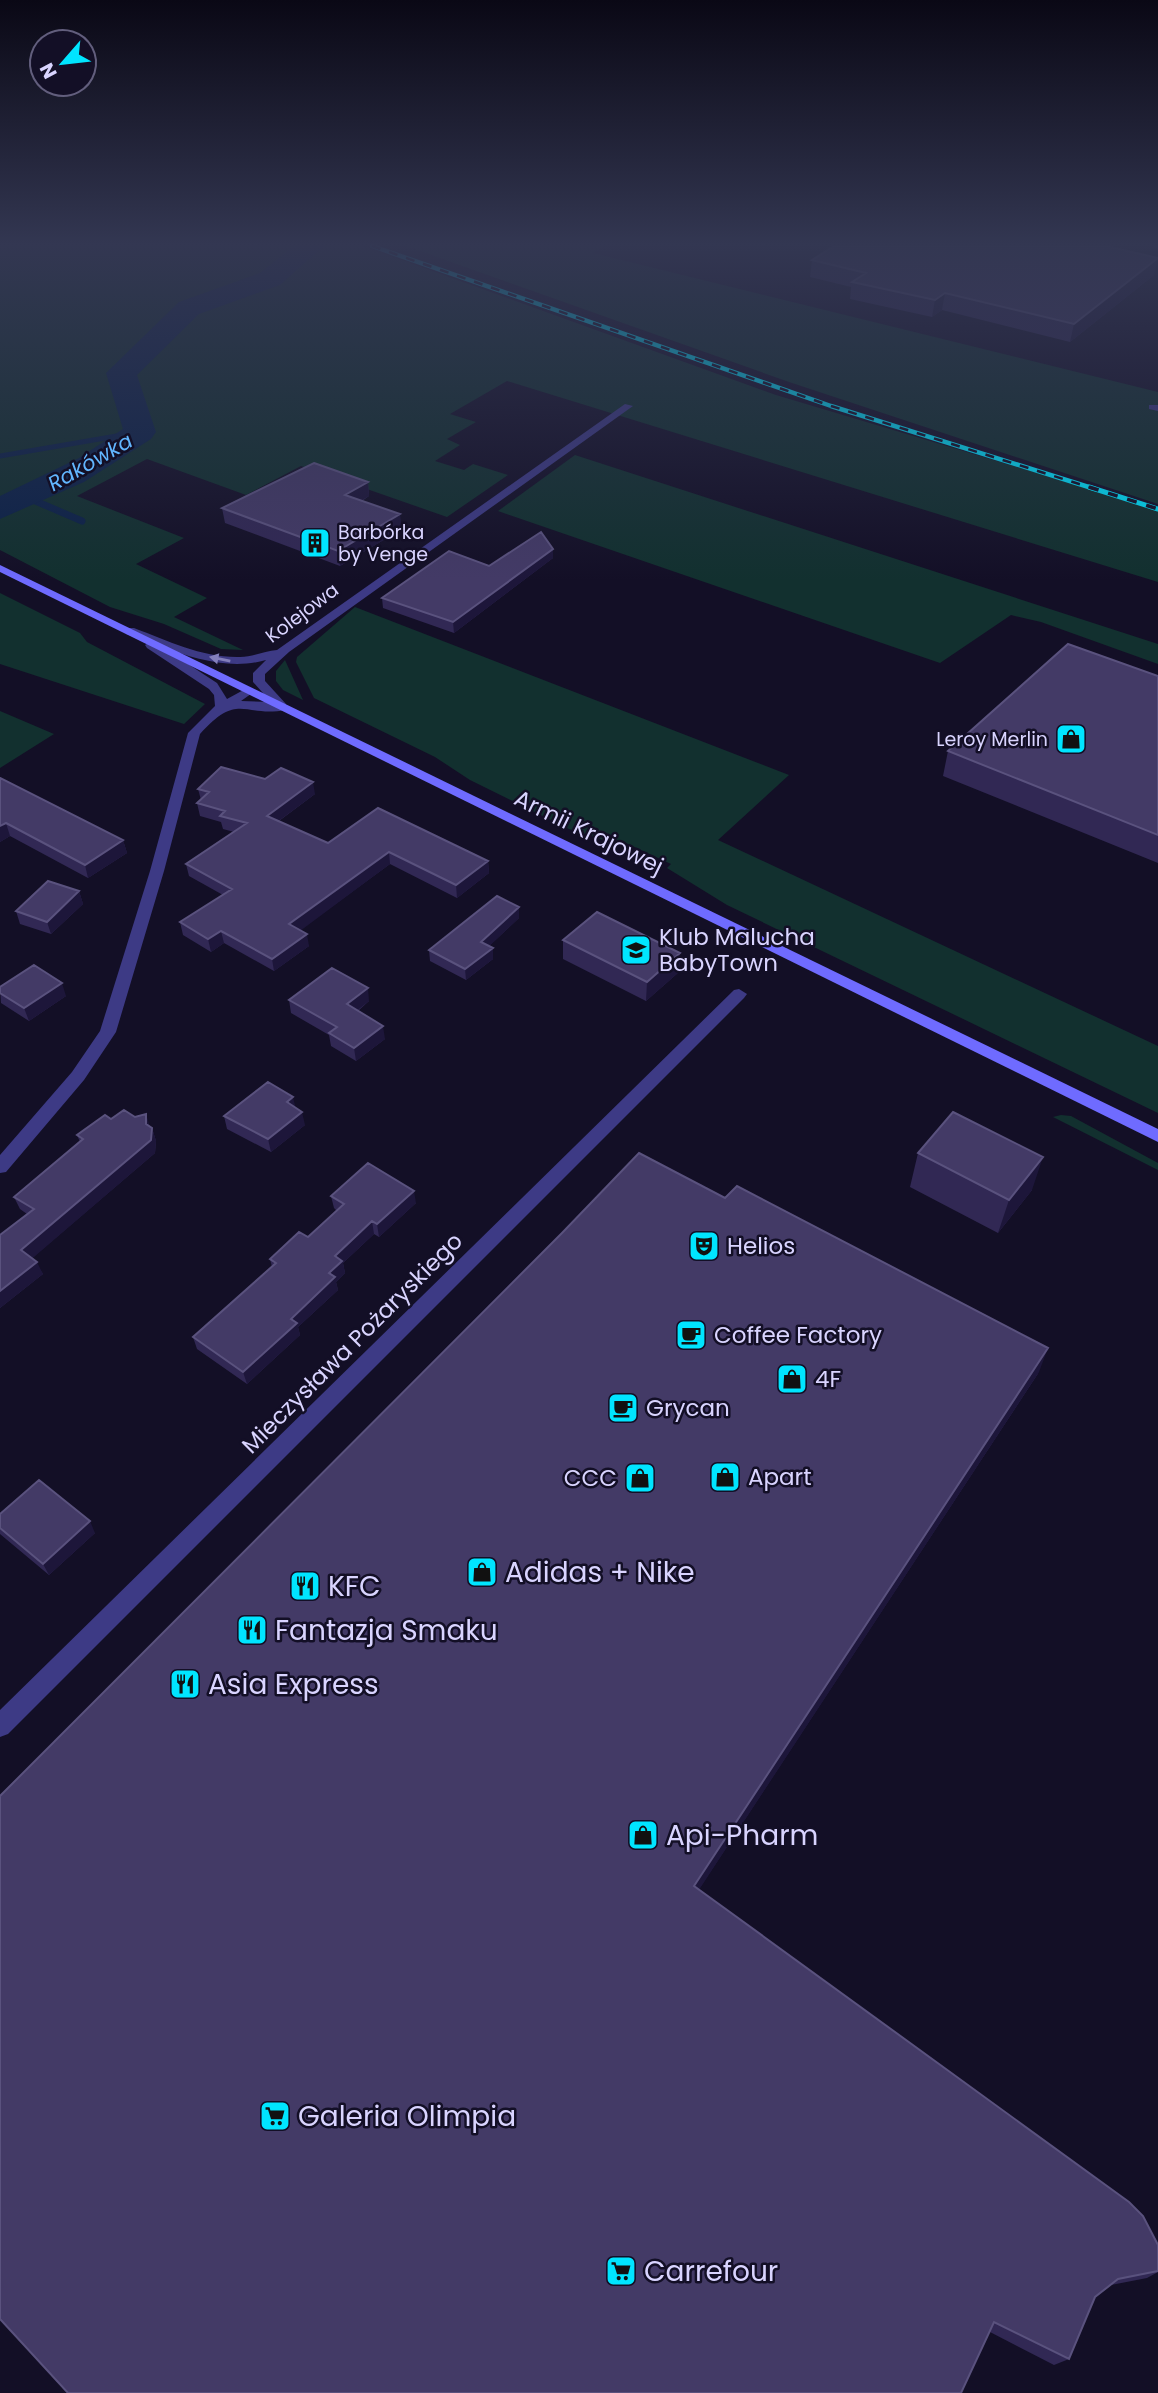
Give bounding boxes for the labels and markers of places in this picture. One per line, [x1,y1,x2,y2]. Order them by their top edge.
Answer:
place label: Barbórka by Venge [338,519,428,568]
building icon: Barbórka by Venge [298,526,332,560]
shop icon: Leroy Merlin [1054,722,1088,756]
place label: Leroy Merlin [936,726,1048,753]
place label: Klub Malucha BabyTown [659,921,815,979]
school or university icon: Klub Malucha BabyTown [619,933,653,967]
theatre icon: Helios [687,1229,721,1263]
place label: Helios [727,1230,795,1262]
cafe icon: Coffee Factory [674,1318,708,1352]
place label: Coffee Factory [714,1319,882,1351]
shop icon: 4F [775,1362,809,1396]
place label: 4F [815,1363,841,1395]
cafe icon: Grycan [606,1391,640,1425]
place label: Grycan [646,1392,730,1424]
shop icon: Apart [708,1460,742,1494]
shop icon: CCC [623,1461,657,1495]
place label: Apart [748,1461,812,1493]
place label: CCC [564,1462,617,1494]
place label: Adidas + Nike [505,1553,695,1592]
shop icon: Adidas + Nike [465,1555,499,1589]
place label: KFC [328,1567,381,1606]
restaurant icon: KFC [288,1569,322,1603]
place label: Fantazja Smaku [275,1611,498,1650]
restaurant icon: Fantazja Smaku [235,1613,269,1647]
place label: Asia Express [208,1665,379,1704]
restaurant icon: Asia Express [168,1667,202,1701]
place label: Api-Pharm [666,1816,818,1855]
shop icon: Api-Pharm [626,1818,660,1852]
place label: Galeria Olimpia [298,2097,516,2136]
supermarket icon: Galeria Olimpia [258,2099,292,2133]
place label: Carrefour [644,2252,778,2291]
supermarket icon: Carrefour [604,2254,638,2288]

